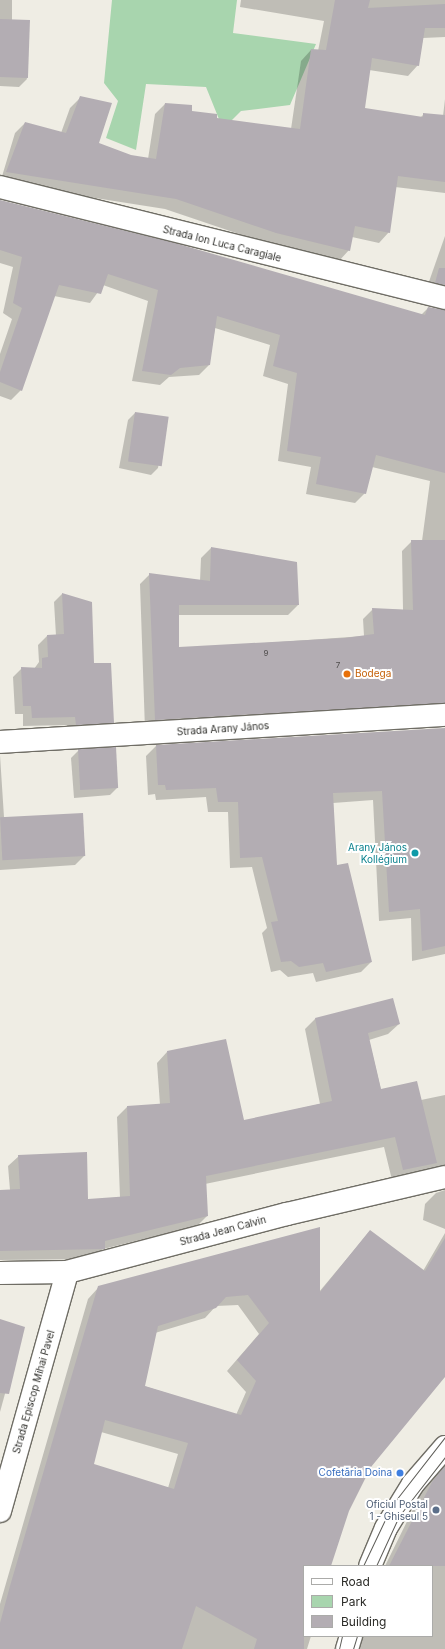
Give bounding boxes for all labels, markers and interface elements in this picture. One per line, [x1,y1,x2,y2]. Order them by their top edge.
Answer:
street label: Strada Ion Luca Caragiale [162,223,282,265]
house number: 9 [264,649,268,659]
house number: 7 [336,661,340,671]
place label: Bodega [355,668,391,680]
marker: Bodega [342,669,352,679]
street label: Strada Arany János [176,720,270,738]
place label: Arany János Kollégium [348,841,407,864]
marker: Arany János Kollégium [410,848,420,858]
street label: Strada Jean Calvin [178,1214,268,1248]
street label: Strada Episcop Mihai Pavel [11,1329,57,1455]
place label: Cofetăria Doina [319,1467,392,1479]
marker: Cofetăria Doina [395,1468,405,1478]
place label: Oficiul Postal 1 - Ghiseul 5 [366,1498,428,1522]
marker: Oficiul Postal 1 - Ghiseul 5 [431,1505,441,1515]
legend [303,1565,433,1637]
text: Road [341,1574,370,1589]
text: Park [341,1594,367,1609]
text: Building [341,1614,386,1629]

